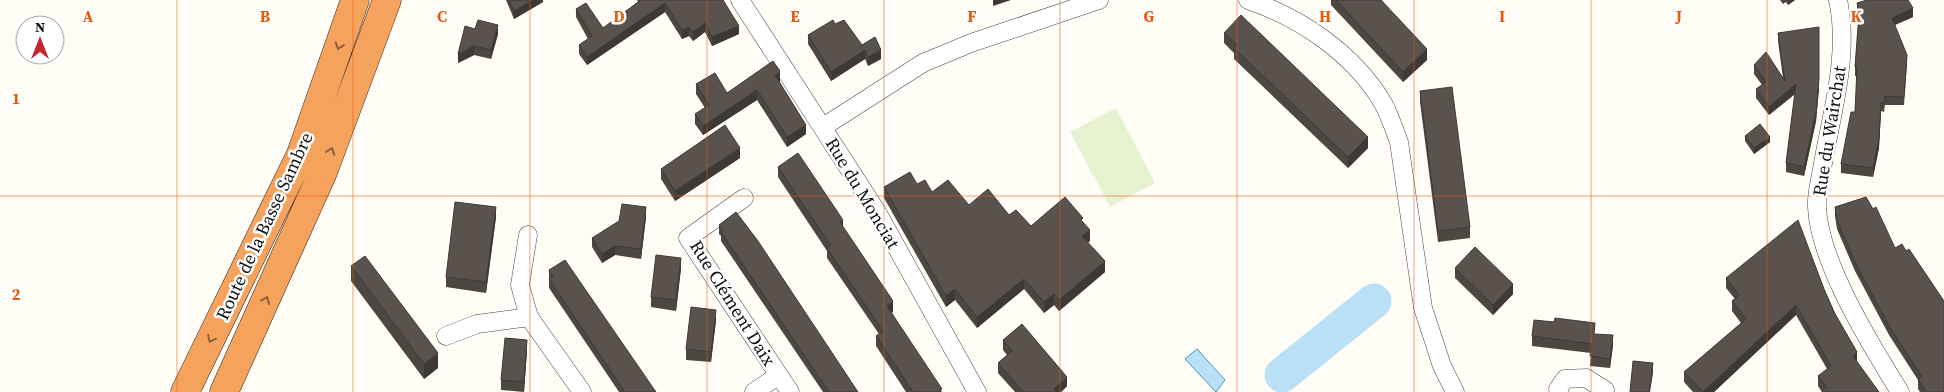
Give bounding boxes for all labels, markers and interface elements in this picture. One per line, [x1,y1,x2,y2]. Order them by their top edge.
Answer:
text: A [83,5,94,27]
text: B [260,5,271,27]
text: C [437,5,447,27]
text: D [613,5,625,27]
text: E [790,5,800,27]
text: F [967,5,977,27]
text: G [1144,5,1155,27]
text: H [1319,5,1331,27]
text: I [1499,5,1505,27]
text: J [1675,5,1682,27]
text: K [1850,5,1862,27]
north arrow [15,15,65,65]
text: N [35,17,45,37]
one-way arrow [335,41,345,50]
street label: Rue du Wairchat [1806,64,1852,198]
text: 1 [12,87,20,109]
street label: Route de la Basse Sambre [210,128,318,324]
street label: Rue du Monciat [820,133,906,253]
one-way arrow [325,147,335,156]
street label: Rue Clément Daix [684,235,782,371]
text: 2 [12,283,21,305]
one-way arrow [259,296,270,305]
one-way arrow [206,334,217,343]

